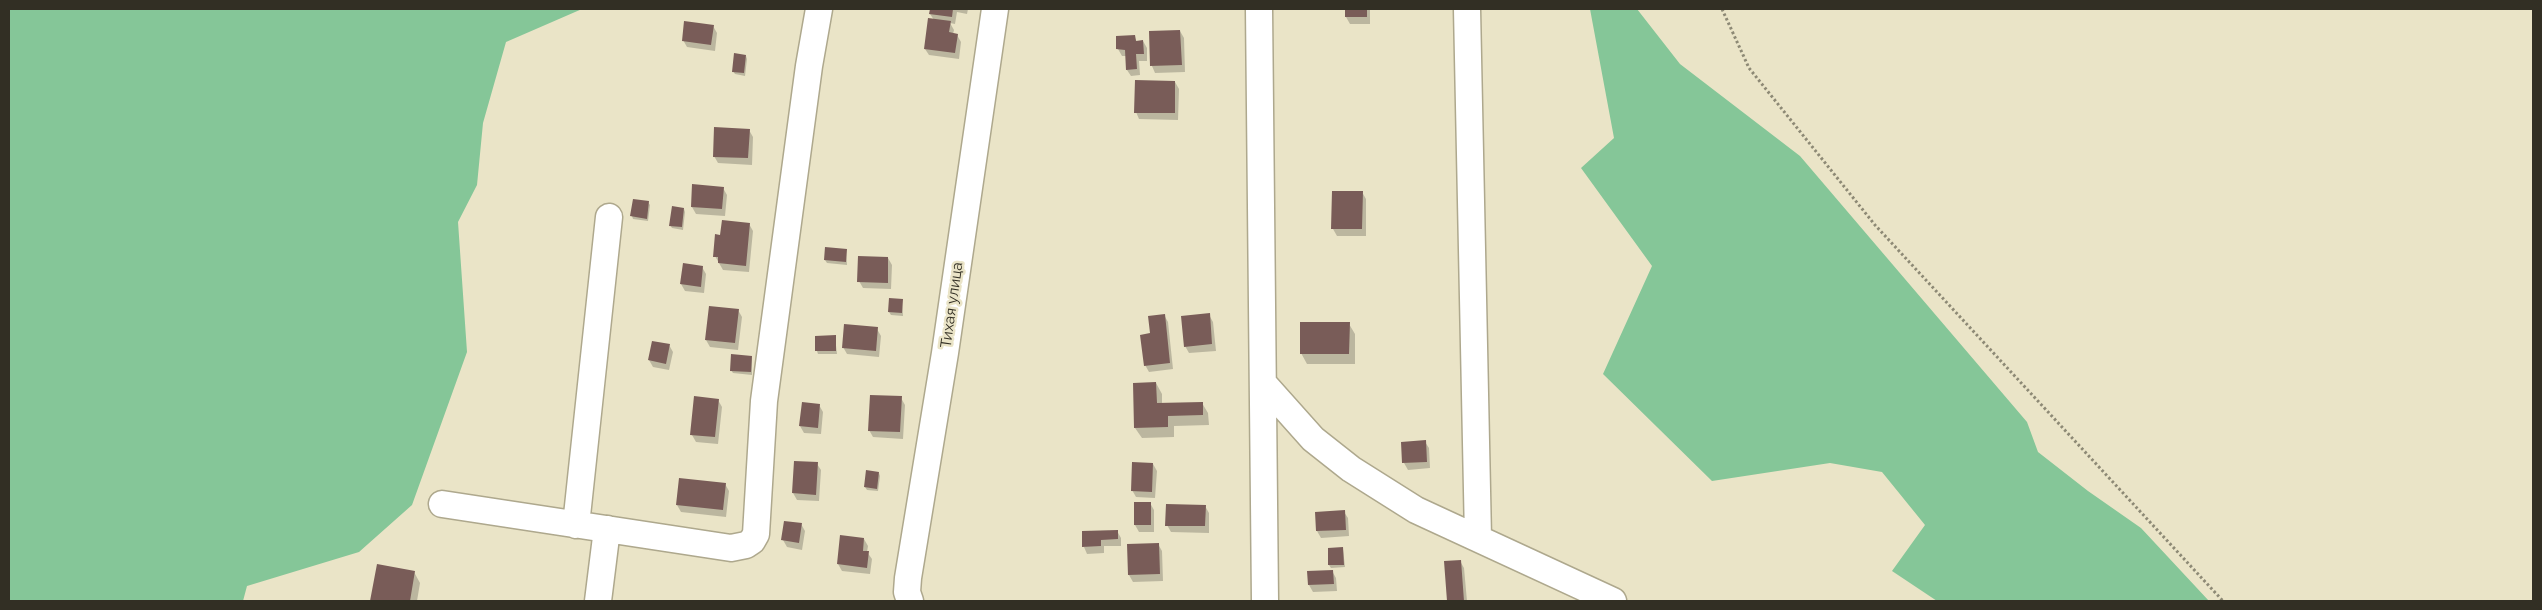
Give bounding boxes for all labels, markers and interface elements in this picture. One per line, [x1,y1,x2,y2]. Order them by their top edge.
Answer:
street label: Тихая улица [937,261,967,349]

